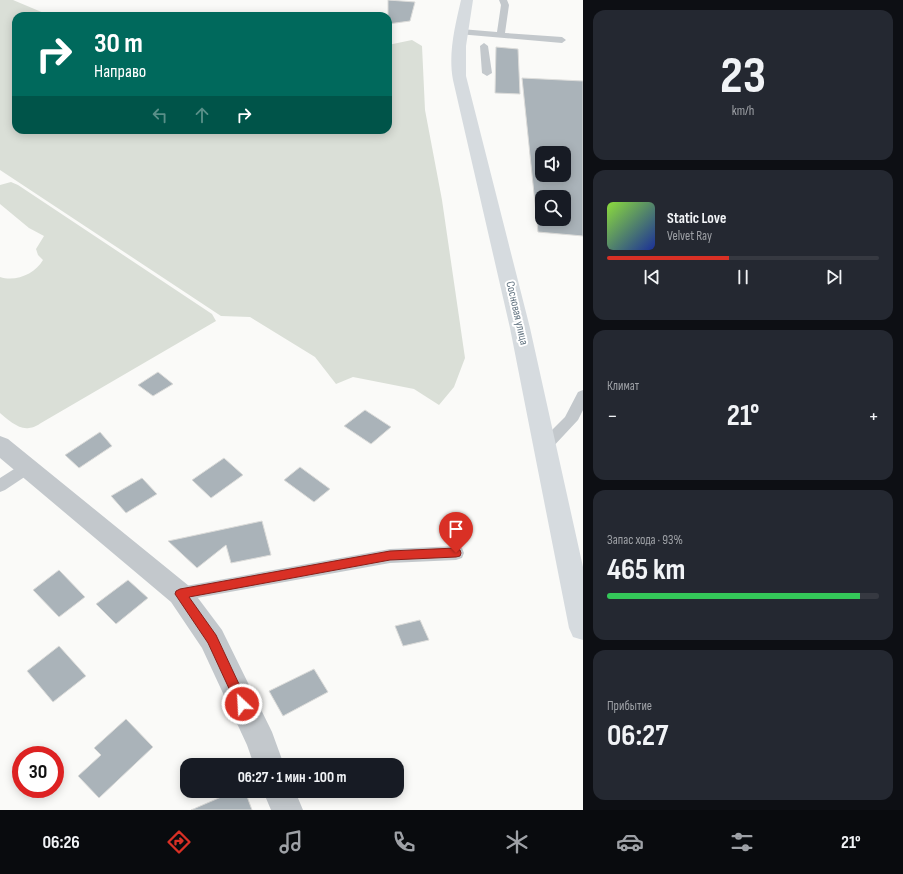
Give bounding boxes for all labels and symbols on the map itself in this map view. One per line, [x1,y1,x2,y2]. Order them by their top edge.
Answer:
street label: Сосновая улица [502,280,532,347]
pin [439,512,473,553]
position arrow [221,683,263,725]
speed limit sign: 30 [12,746,64,798]

